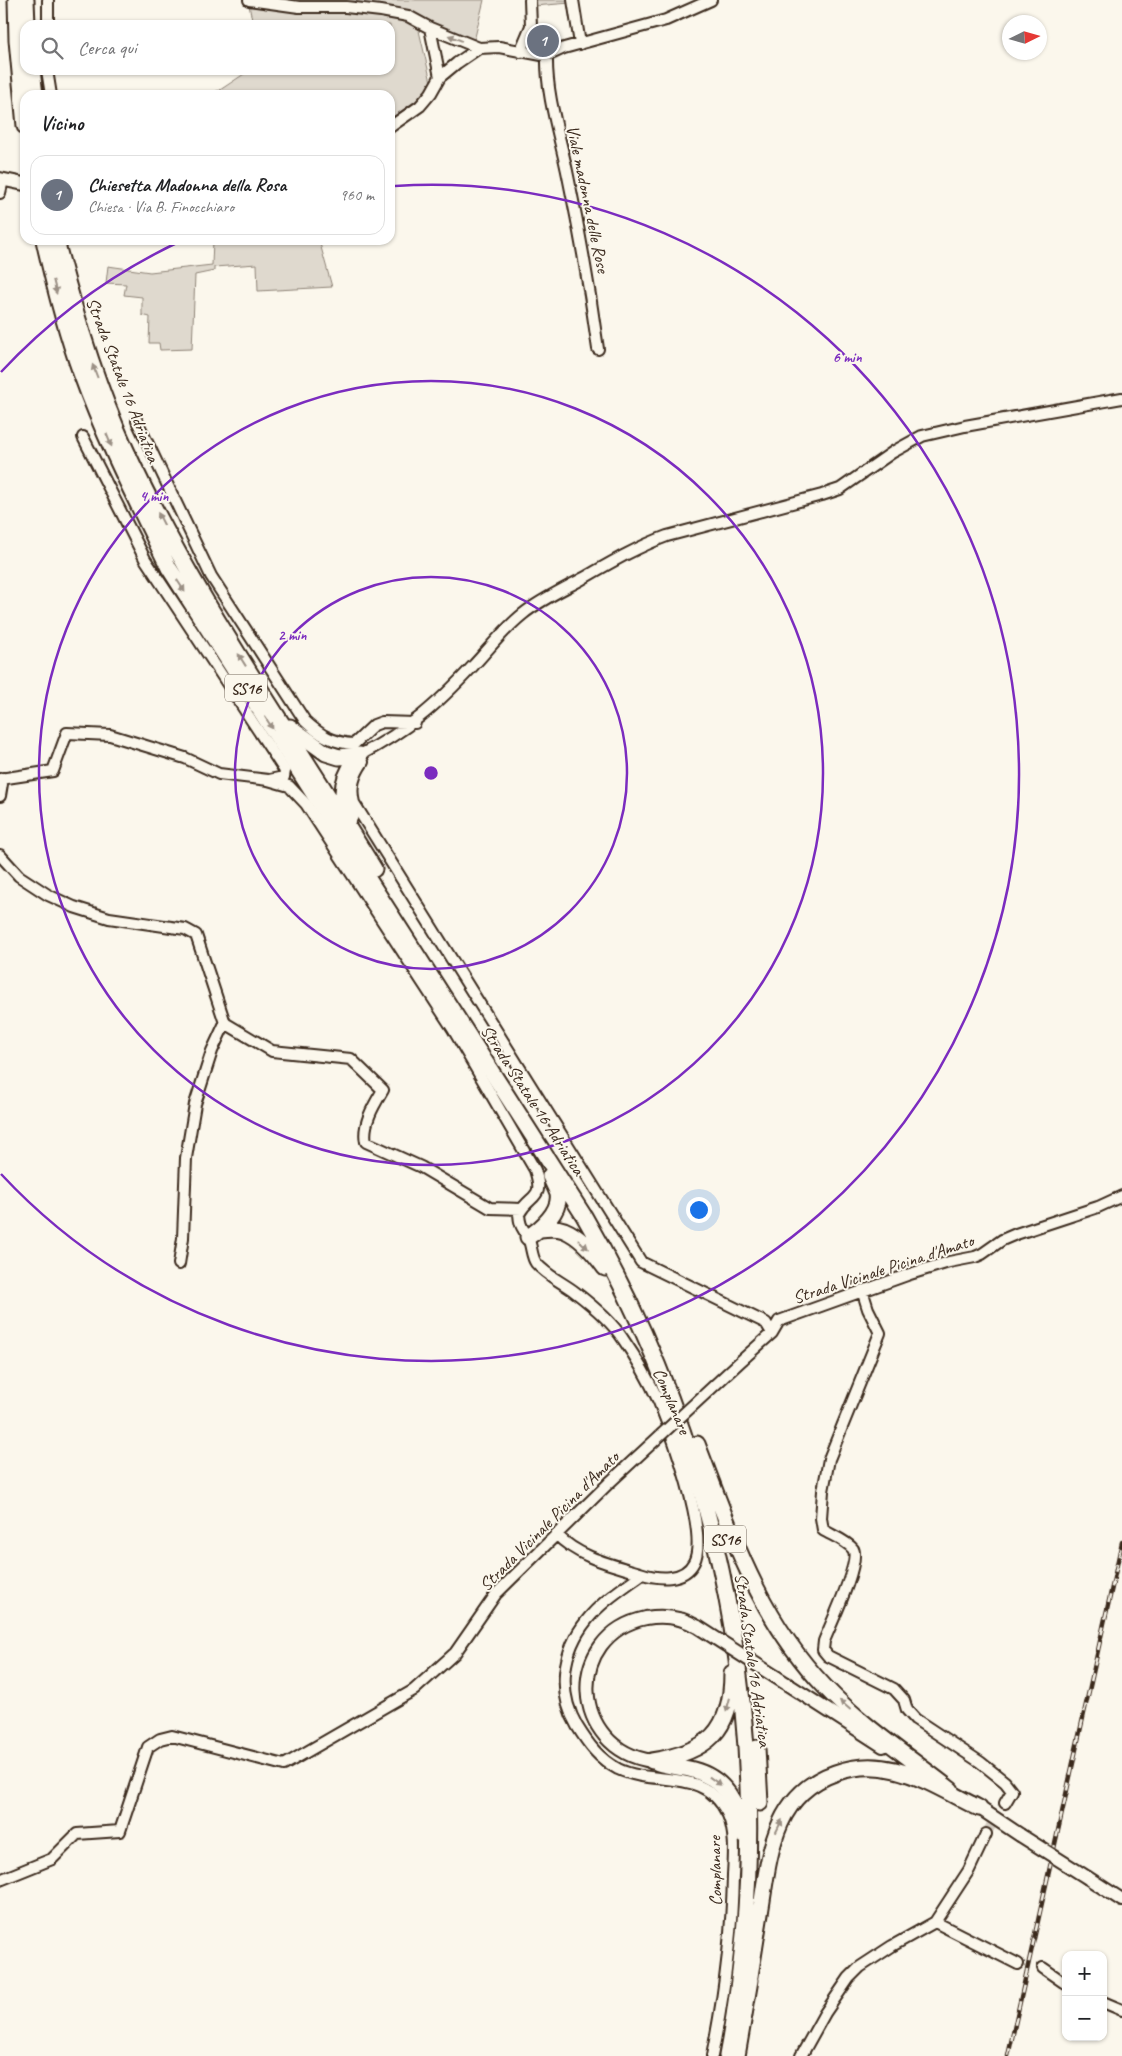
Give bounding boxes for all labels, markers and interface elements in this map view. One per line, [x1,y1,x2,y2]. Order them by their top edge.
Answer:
north arrow [1002,15,1047,60]
search box [20,20,395,75]
pin: 1 [527,22,559,60]
icon: search [38,34,66,62]
one-way arrow [447,34,462,42]
text: Cerca qui [78,36,137,60]
text: Vicino [40,110,83,136]
street label: Viale madonna delle Rose [562,123,615,276]
text: Chiesetta Madonna della Rosa [88,173,286,197]
text: 1 [53,185,61,205]
text: 960 m [340,185,374,205]
text: Chiesa · Via B. Finocchiaro [88,197,234,217]
one-way arrow [51,280,59,295]
street label: Strada Statale 16 Adriatica [81,294,165,467]
text: 6 min [832,348,863,367]
one-way arrow [91,363,99,378]
one-way arrow [106,433,113,448]
text: 4 min [140,487,169,506]
one-way arrow [157,512,165,526]
one-way arrow [176,579,186,593]
text: 2 min [278,626,307,645]
one-way arrow [238,653,247,666]
road number: SS16 [225,674,267,701]
one-way arrow [264,716,273,729]
centre of rings [422,764,440,782]
street label: Strada Statale 16 Adriatica [476,1021,590,1180]
your location [686,1197,712,1223]
street label: Strada Vicinale Picina d'Amato [790,1229,978,1309]
one-way arrow [577,1239,590,1250]
street label: Complanare [648,1365,696,1438]
street label: Strada Vicinale Picina d'Amato [475,1445,625,1595]
road number: SS16 [704,1526,746,1552]
street label: Strada Statale 16 Adriatica [730,1572,776,1749]
one-way arrow [724,1697,732,1712]
one-way arrow [839,1699,851,1711]
one-way arrow [708,1776,722,1786]
one-way arrow [774,1818,783,1833]
street label: Complanare [703,1835,727,1906]
map controls [1062,1951,1107,2041]
button: + [1062,1951,1107,1996]
button: − [1062,1996,1107,2041]

